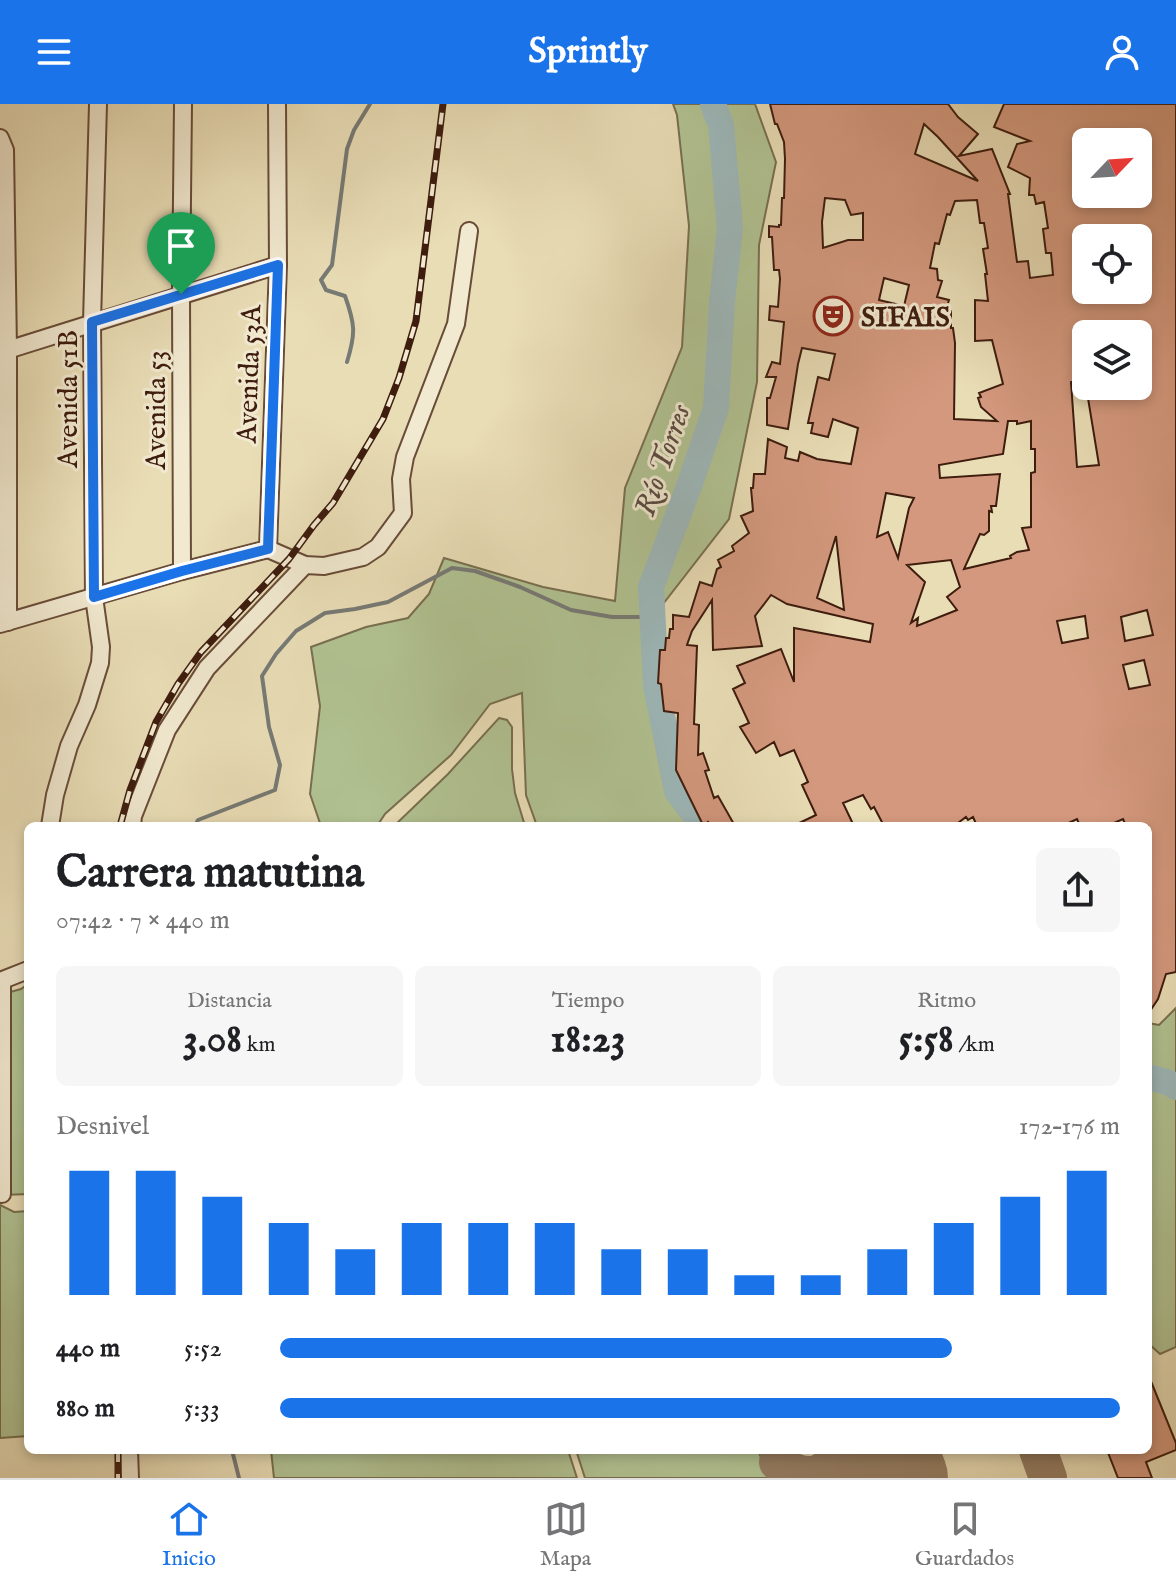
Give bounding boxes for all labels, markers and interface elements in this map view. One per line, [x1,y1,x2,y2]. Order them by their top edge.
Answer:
text: Sprintly [528,29,648,75]
icon: menu [32,30,76,74]
icon: person [1100,30,1144,74]
north arrow [1072,128,1152,208]
map controls [1072,128,1152,400]
pin [147,212,215,294]
icon: arrive [159,224,203,268]
button: locate [1072,224,1152,304]
theatre icon: SIFAIS [812,295,854,337]
place label: SIFAIS [861,301,950,336]
street label: Avenida 53A [231,303,270,445]
button: layers [1072,320,1152,400]
street label: Avenida 51B [52,330,87,469]
street label: Avenida 53 [140,350,175,471]
water label: Río Torres [627,399,701,521]
text: Carrera matutina [56,846,364,902]
button: share [1036,848,1120,932]
text: 07:42 · 7 × 440 m [56,904,230,937]
text: Distancia [187,987,272,1015]
text: Tiempo [552,987,624,1015]
text: Ritmo [917,987,976,1015]
text: 3.08 [183,1015,242,1066]
text: 18:23 [551,1015,625,1066]
text: 5:58 [899,1015,954,1066]
text: km [242,1031,276,1059]
text: /km [954,1031,995,1059]
text: Desnivel [56,1110,149,1143]
text: 172–176 m [1019,1110,1120,1143]
text: 440 m [56,1332,120,1365]
text: 5:52 [184,1332,222,1365]
text: 880 m [56,1392,115,1425]
text: 5:33 [184,1392,220,1425]
tab: Inicio [162,1497,216,1573]
tab: Mapa [540,1497,591,1573]
tab: Guardados [915,1497,1014,1573]

